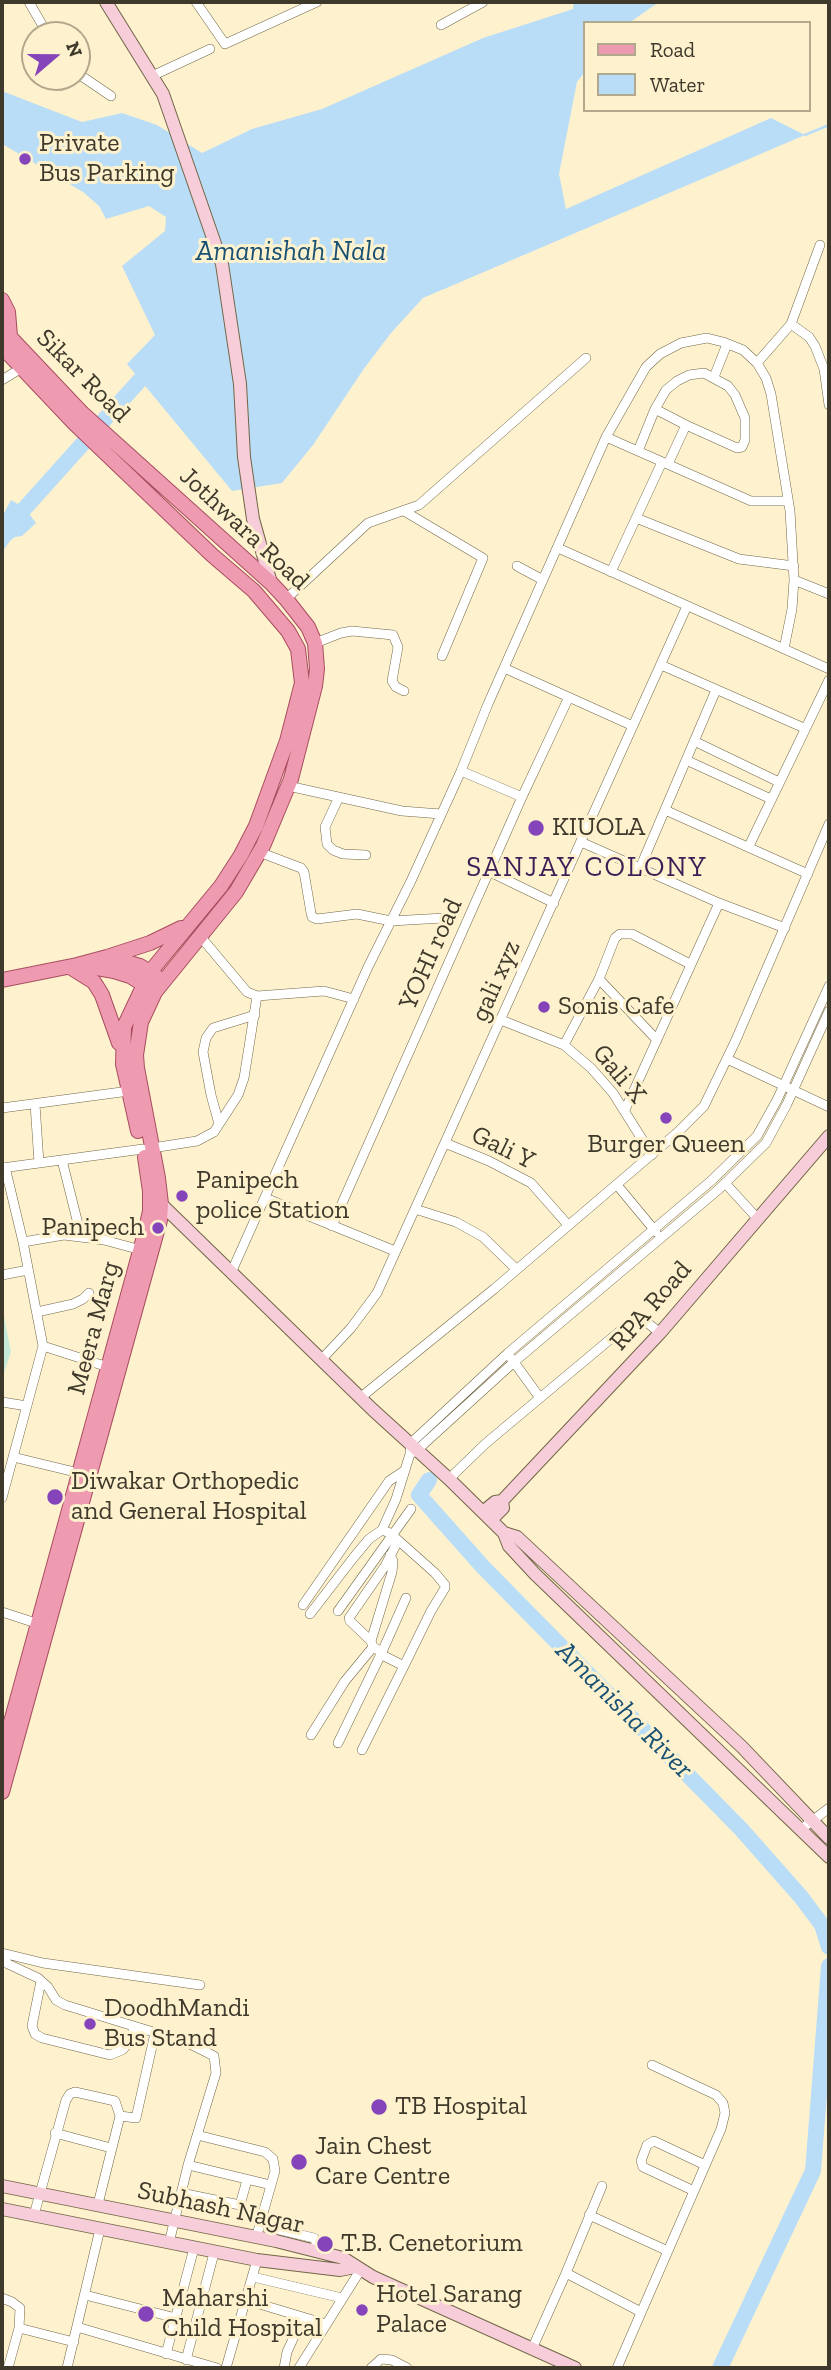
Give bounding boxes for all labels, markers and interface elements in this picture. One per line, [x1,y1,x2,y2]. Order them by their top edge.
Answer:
north arrow [21,21,91,91]
legend [582,21,810,112]
text: Road [650,37,695,62]
text: N [61,39,88,60]
text: Water [650,72,705,97]
place label: Private Bus Parking [39,128,175,190]
marker: Private Bus Parking [17,151,33,167]
water label: Amanishah Nala [196,235,386,269]
street label: Sikar Road [30,323,136,429]
street label: Jothwara Road [173,461,315,597]
place label: KIUOLA [552,812,645,844]
marker: KIUOLA [526,818,546,838]
district label: SANJAY COLONY [468,851,706,885]
street label: YOHI road [393,893,469,1015]
street label: gali xyz [464,936,528,1026]
place label: Sonis Cafe [558,991,674,1023]
marker: Sonis Cafe [536,999,552,1015]
street label: Gali X [585,1038,653,1110]
marker: Burger Queen [658,1110,674,1126]
street label: Gali Y [466,1119,540,1177]
place label: Burger Queen [587,1129,745,1161]
place label: Panipech police Station [196,1165,349,1226]
marker: Panipech police Station [174,1188,190,1204]
place label: Panipech [41,1212,144,1244]
marker: Panipech [150,1220,166,1236]
street label: RPA Road [604,1255,698,1357]
street label: Meera Marg [61,1258,127,1398]
place label: Diwakar Orthopedic and General Hospital [71,1466,307,1528]
marker: Diwakar Orthopedic and General Hospital [45,1487,65,1507]
water label: Amanisha River [548,1634,700,1786]
place label: DoodhMandi Bus Stand [104,1993,250,2054]
marker: DoodhMandi Bus Stand [82,2016,98,2032]
place label: TB Hospital [395,2091,527,2123]
marker: TB Hospital [369,2097,389,2117]
place label: Jain Chest Care Centre [315,2131,450,2192]
marker: Jain Chest Care Centre [289,2152,309,2172]
street label: Subhash Nagar [135,2175,307,2241]
place label: T.B. Cenetorium [341,2228,523,2260]
marker: T.B. Cenetorium [315,2234,335,2254]
place label: Hotel Sarang Palace [376,2279,522,2340]
place label: Maharshi Child Hospital [162,2283,322,2344]
marker: Hotel Sarang Palace [354,2302,370,2318]
marker: Maharshi Child Hospital [136,2304,156,2324]

